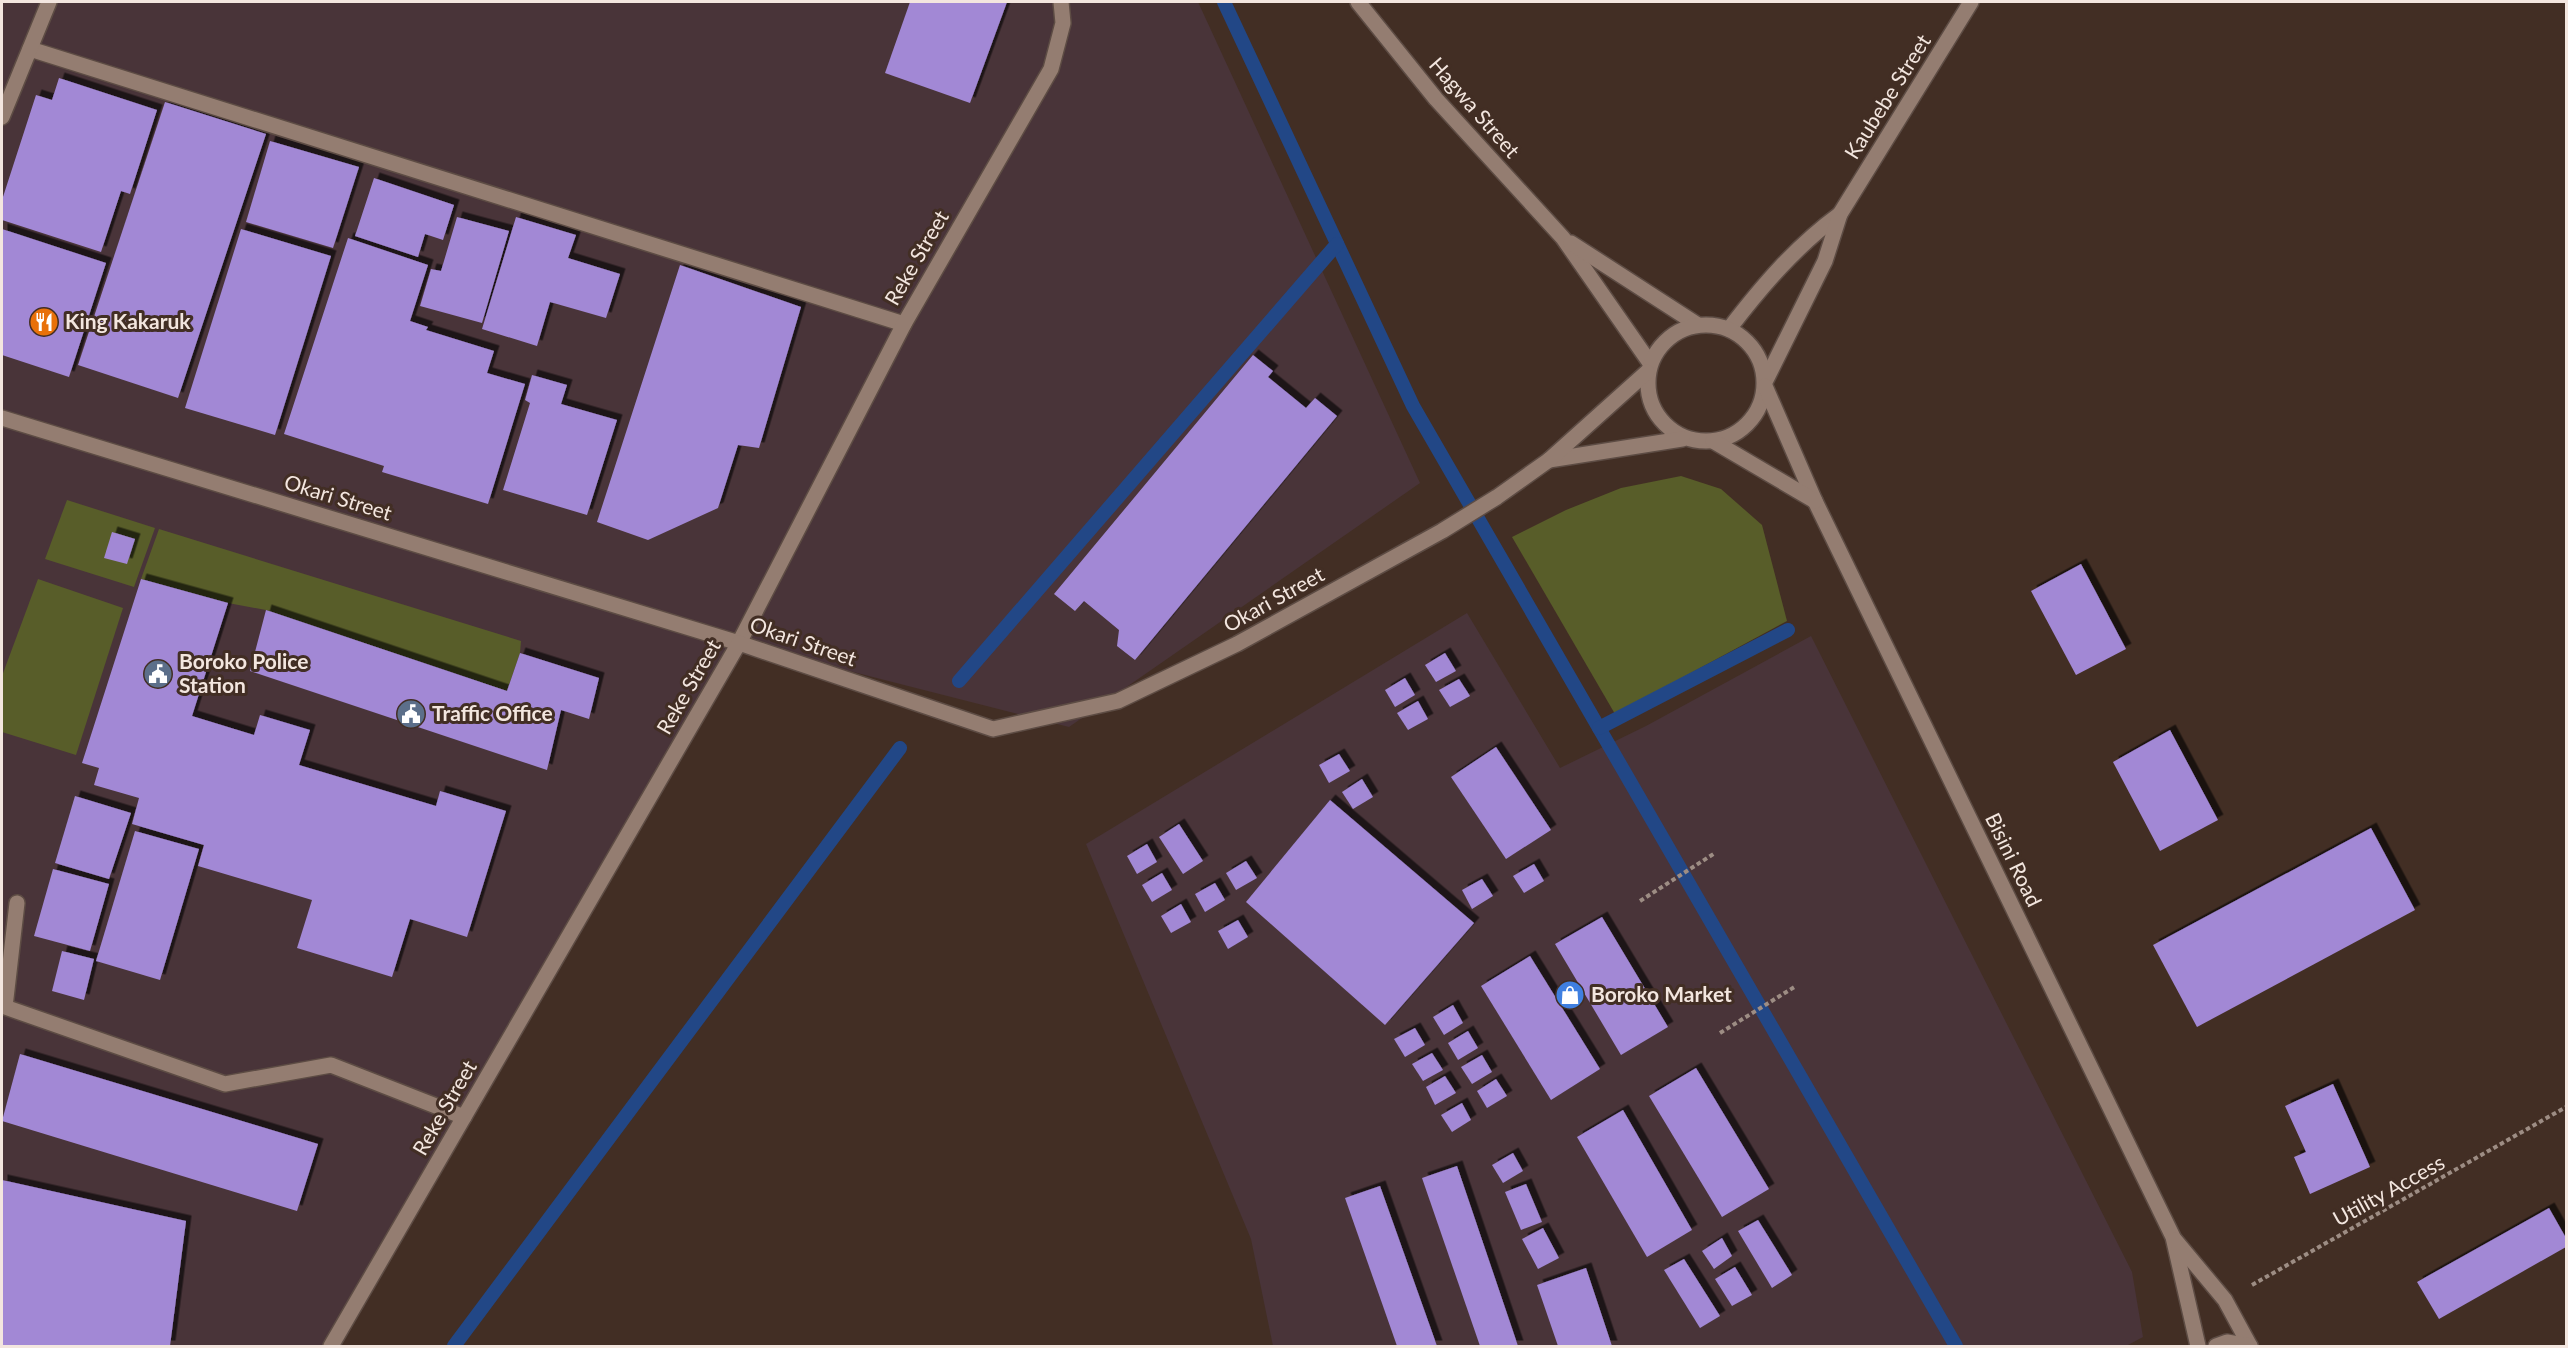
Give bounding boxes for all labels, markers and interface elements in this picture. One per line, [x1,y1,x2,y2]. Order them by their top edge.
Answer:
street label: Kaubebe Street [1838,29,1935,163]
street label: Hagwa Street [1425,52,1526,163]
street label: Reke Street [879,205,953,309]
restaurant icon: King Kakaruk [28,306,60,338]
place label: King Kakaruk [65,308,191,333]
street label: Okari Street [282,468,396,525]
street label: Okari Street [1219,561,1328,637]
street label: Okari Street [747,611,861,671]
street label: Reke Street [651,634,725,738]
place label: Boroko Police Station [179,648,308,697]
public building icon: Boroko Police Station [142,658,174,690]
public building icon: Traffic Office [395,698,427,730]
place label: Traffic Office [432,700,553,725]
street label: Bisini Road [1981,808,2048,910]
shop icon: Boroko Market [1554,979,1586,1011]
place label: Boroko Market [1591,981,1732,1006]
street label: Reke Street [407,1055,481,1159]
street label: Utility Access [2328,1149,2448,1231]

